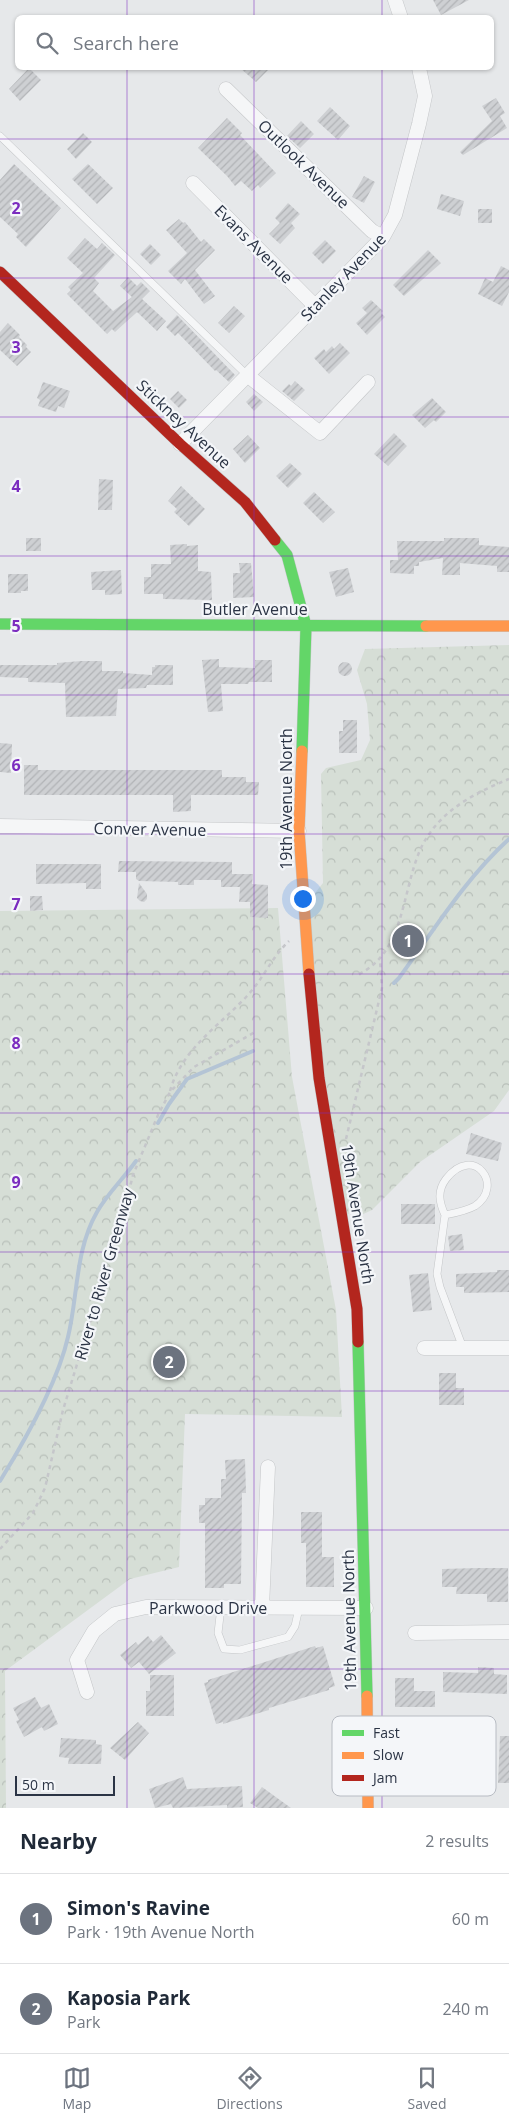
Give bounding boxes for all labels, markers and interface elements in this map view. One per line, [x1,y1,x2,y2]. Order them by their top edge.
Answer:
search box [15,15,494,70]
icon: search [33,29,61,57]
text: Search here [73,30,179,56]
street label: Outlook Avenue [253,115,355,213]
text: 2 [11,197,21,219]
street label: Evans Avenue [210,200,298,288]
street label: Stanley Avenue [295,228,391,326]
text: 3 [11,336,21,358]
street label: Stickney Avenue [132,375,236,473]
text: 4 [11,475,21,497]
street label: Butler Avenue [202,598,308,620]
text: 5 [11,615,21,637]
street label: 19th Avenue North [275,728,297,870]
text: 6 [11,754,21,776]
street label: Conver Avenue [93,817,207,841]
your location [290,886,316,912]
text: 7 [11,893,21,915]
pin: 1 [392,922,424,960]
text: 8 [11,1032,21,1054]
street label: 19th Avenue North [336,1142,380,1286]
text: 9 [11,1171,21,1193]
street label: River to River Greenway [69,1185,139,1363]
pin: 2 [153,1343,185,1381]
street label: 19th Avenue North [337,1549,361,1691]
street label: Parkwood Drive [149,1597,267,1619]
legend [332,1716,496,1796]
text: Fast [373,1723,400,1742]
text: Slow [373,1745,404,1764]
text: Jam [371,1768,398,1787]
scale bar [15,1773,115,1796]
text: 50 m [22,1775,55,1794]
text: Nearby [20,1827,97,1855]
text: 2 results [425,1830,489,1852]
text: Simon's Ravine [67,1895,210,1921]
text: 1 [31,1908,41,1930]
text: 60 m [452,1908,489,1930]
text: Park · 19th Avenue North [67,1921,255,1943]
text: Kaposia Park [67,1985,190,2011]
text: 2 [31,1998,41,2020]
text: 240 m [443,1998,489,2020]
text: Park [67,2011,100,2033]
tab: Map [62,2064,91,2113]
tab: Directions [216,2064,283,2113]
tab: Saved [408,2064,446,2113]

